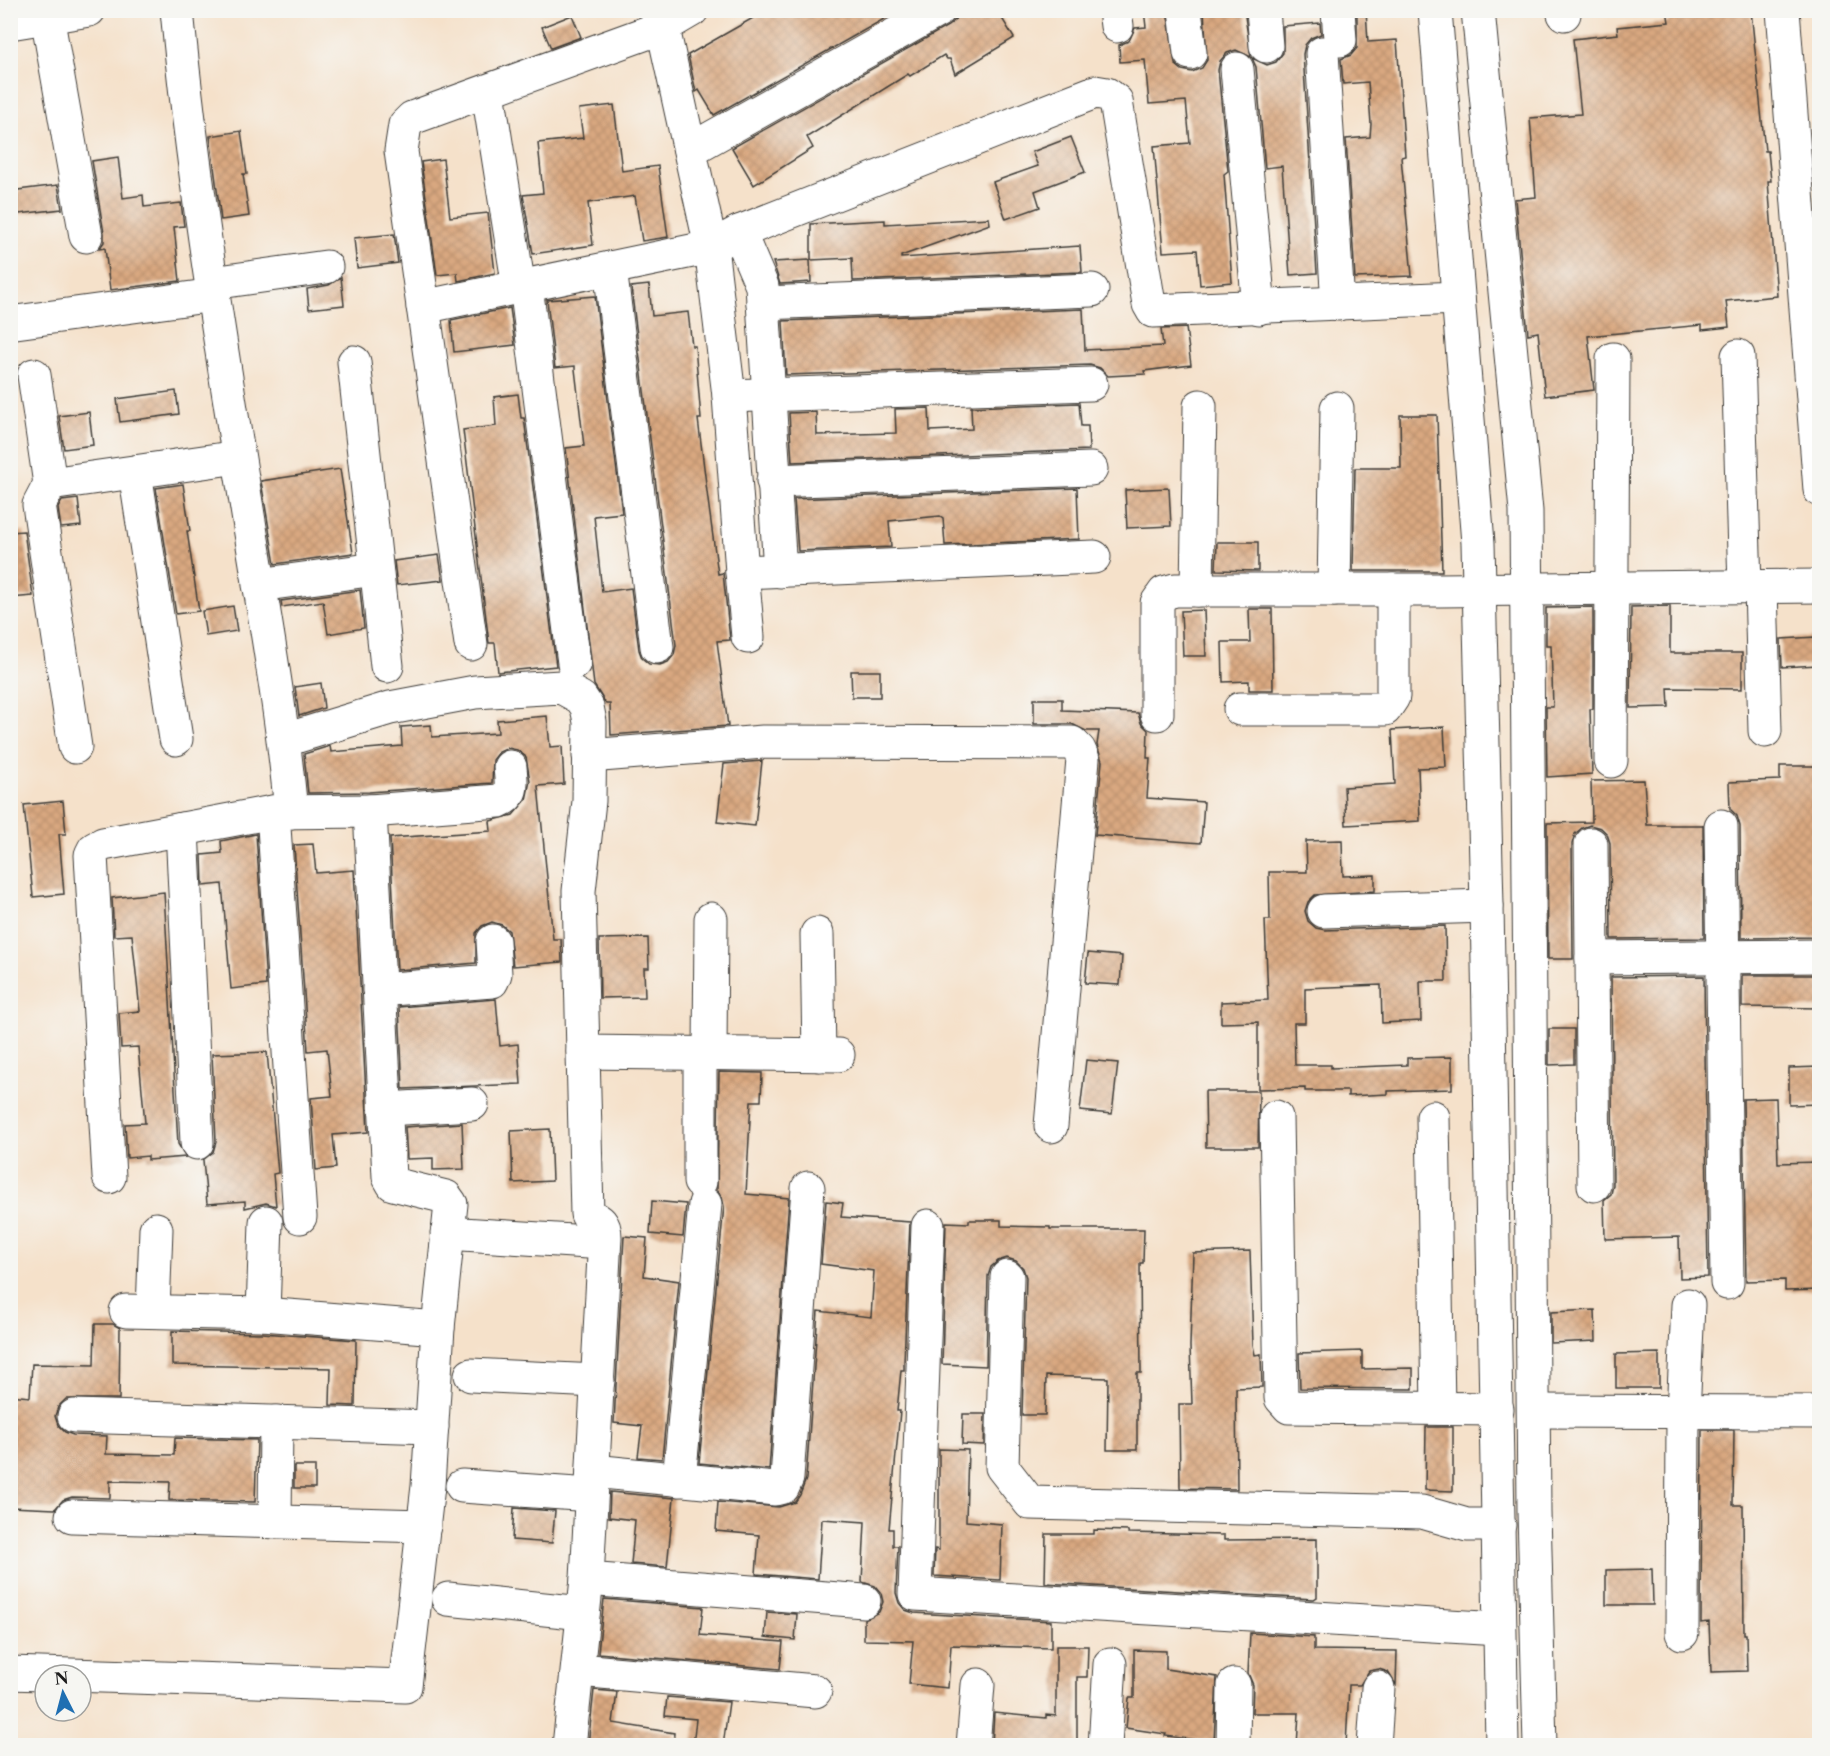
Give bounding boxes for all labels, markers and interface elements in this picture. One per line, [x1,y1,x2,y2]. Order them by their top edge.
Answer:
north arrow [33,1663,93,1723]
text: N [53,1667,69,1689]

